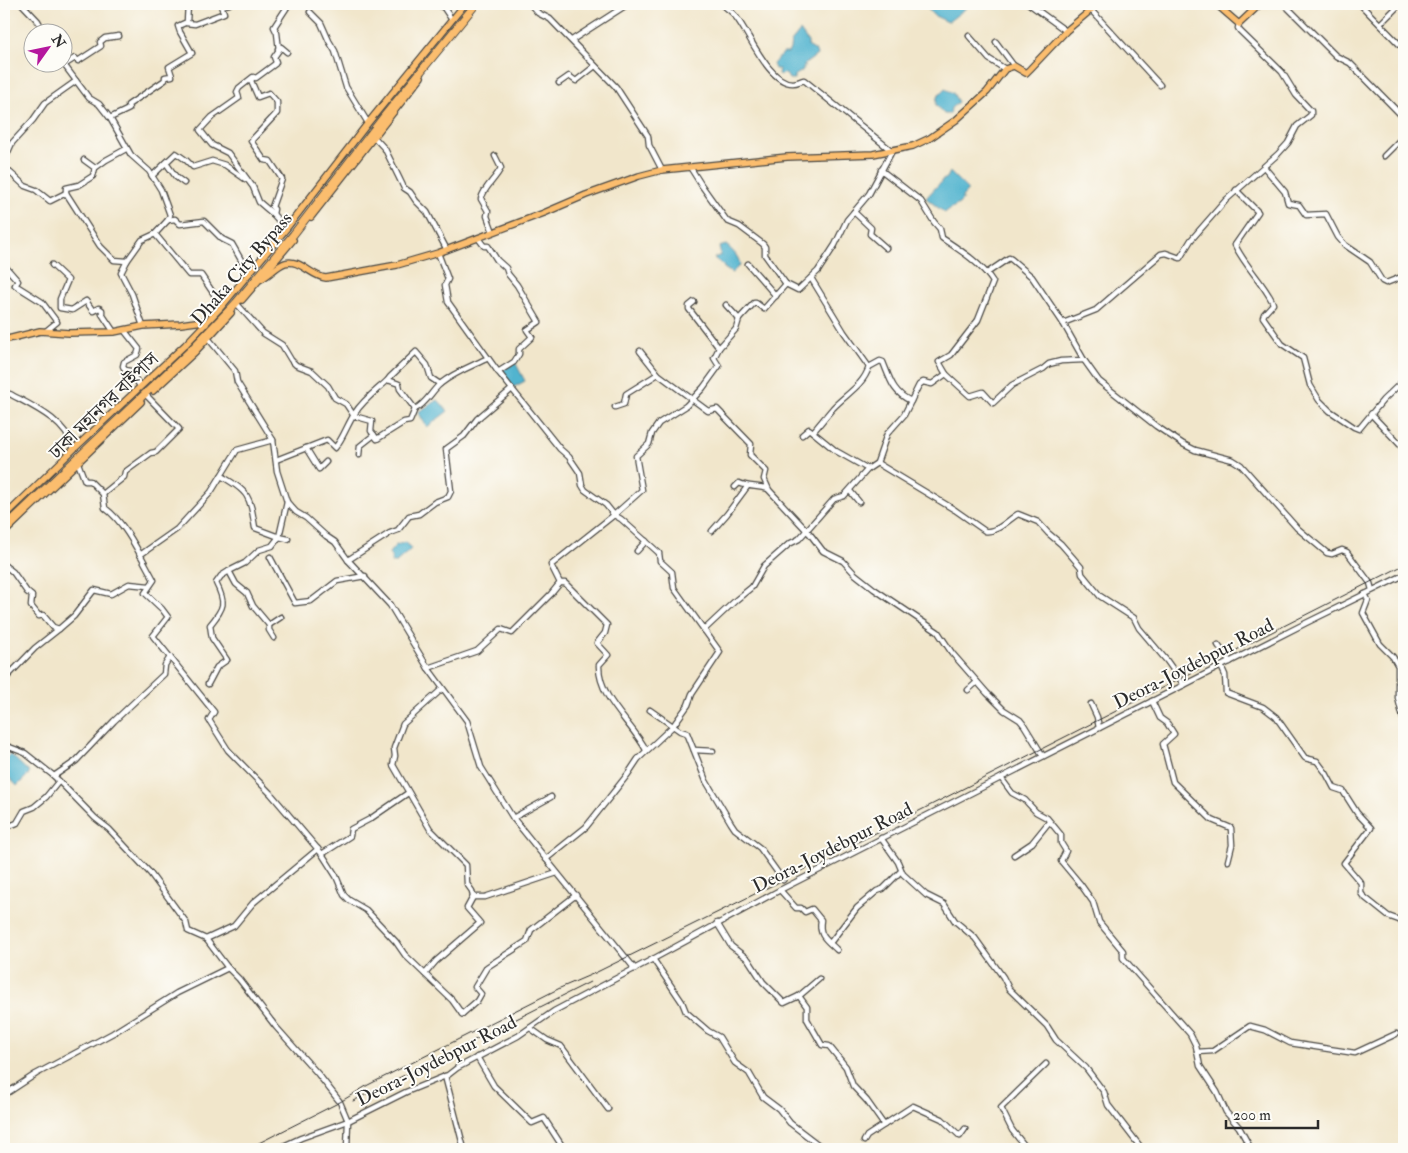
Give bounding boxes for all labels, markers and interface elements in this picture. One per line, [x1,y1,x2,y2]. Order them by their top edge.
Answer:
north arrow [22,22,72,72]
text: N [47,30,69,51]
street label: Dhaka City Bypass [186,207,298,331]
street label: ঢাকা মহানগর বাইপাস [43,346,165,465]
street label: Deora-Joydebpur Road [1109,613,1279,716]
street label: Deora-Joydebpur Road [748,797,918,900]
street label: Deora-Joydebpur Road [352,1010,522,1113]
scale bar [1226,1098,1318,1130]
text: 200 m [1233,1106,1271,1125]

